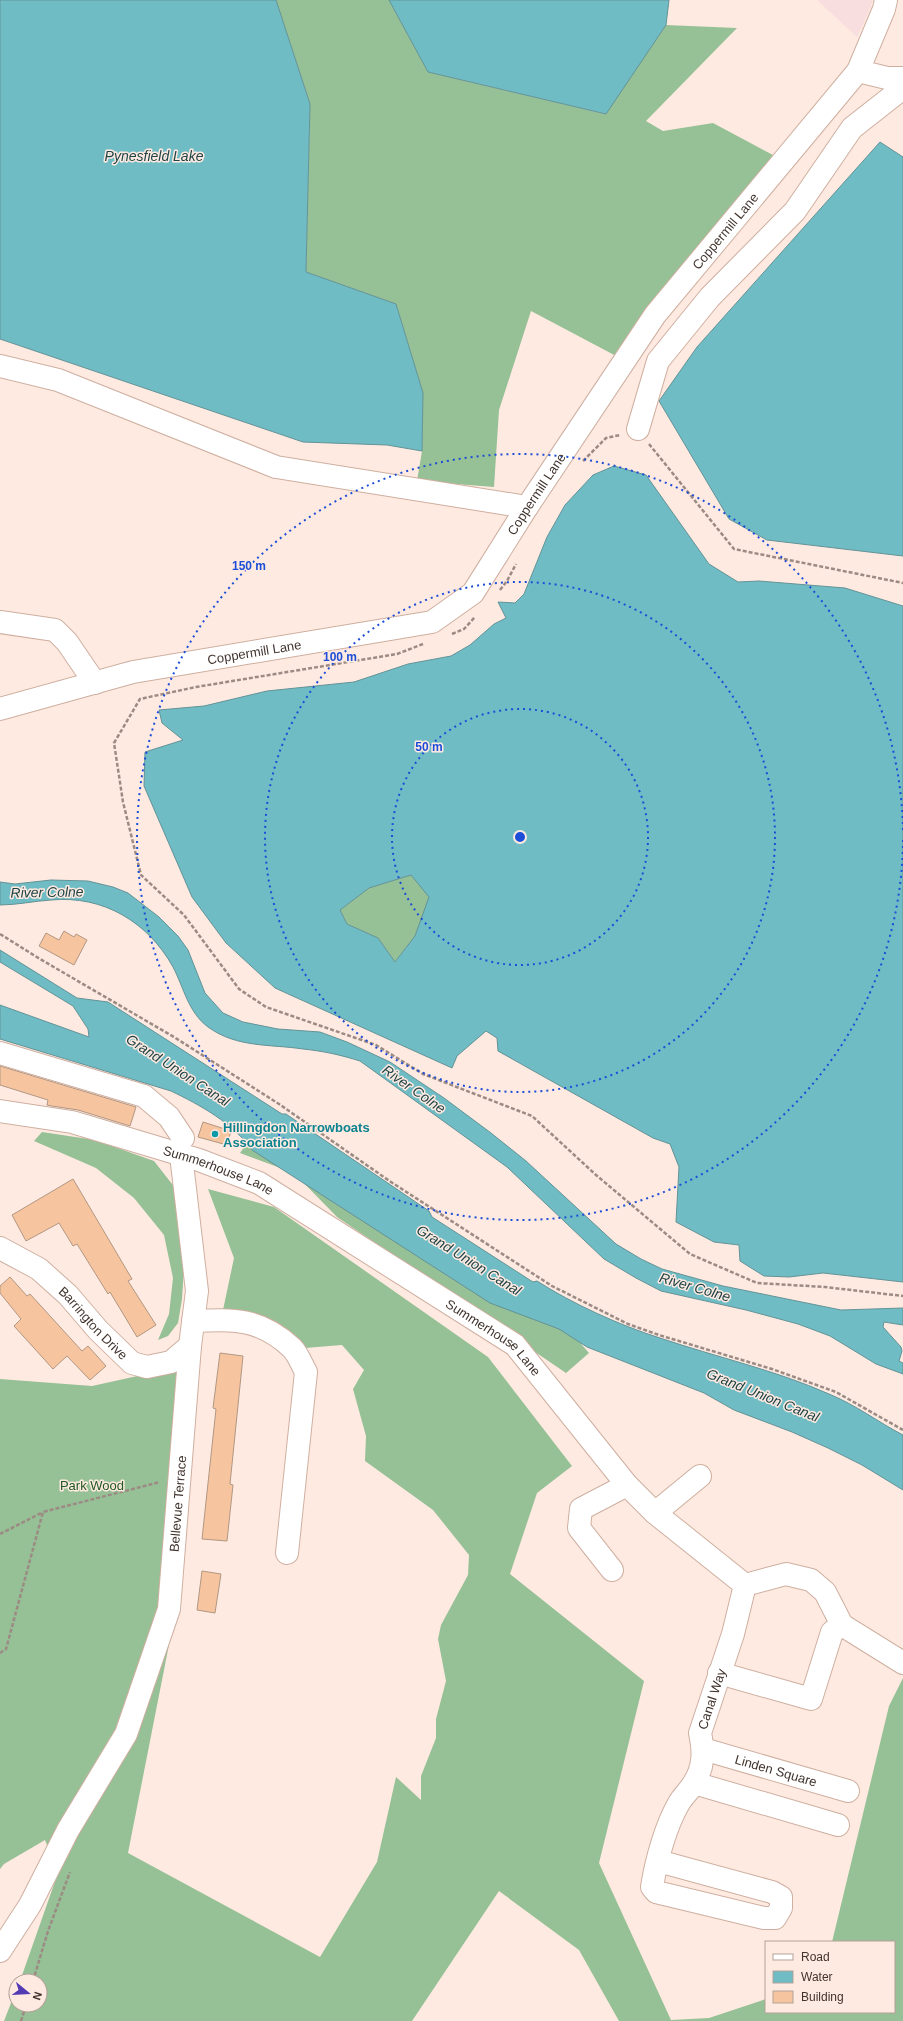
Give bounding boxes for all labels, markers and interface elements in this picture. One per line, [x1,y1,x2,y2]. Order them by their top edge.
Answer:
water label: Pynesfield Lake [105,148,204,164]
street label: Coppermill Lane [689,190,761,273]
street label: Coppermill Lane [504,450,569,538]
text: 150 m [232,559,266,573]
street label: Coppermill Lane [206,637,302,667]
text: 100 m [323,650,357,664]
text: 50 m [415,740,443,754]
centre of rings [513,830,527,844]
water label: River Colne [10,883,84,901]
water label: Grand Union Canal [123,1031,233,1110]
water label: River Colne [379,1061,449,1117]
place label: Hillingdon Narrowboats Association [223,1120,370,1150]
marker: Hillingdon Narrowboats Association [210,1129,220,1139]
street label: Summerhouse Lane [161,1143,276,1198]
water label: Grand Union Canal [414,1221,525,1299]
water label: River Colne [658,1269,733,1305]
street label: Barrington Drive [56,1284,131,1363]
street label: Summerhouse Lane [443,1296,544,1379]
water label: Grand Union Canal [704,1365,822,1425]
street label: Bellevue Terrace [167,1455,189,1552]
park label: Park Wood [60,1478,124,1493]
street label: Canal Way [695,1666,729,1731]
street label: Linden Square [733,1752,819,1790]
legend [765,1941,895,2013]
text: Road [801,1950,830,1964]
text: Water [801,1970,833,1984]
north arrow [8,1973,48,2013]
text: N [31,1990,44,2002]
text: Building [801,1990,844,2004]

